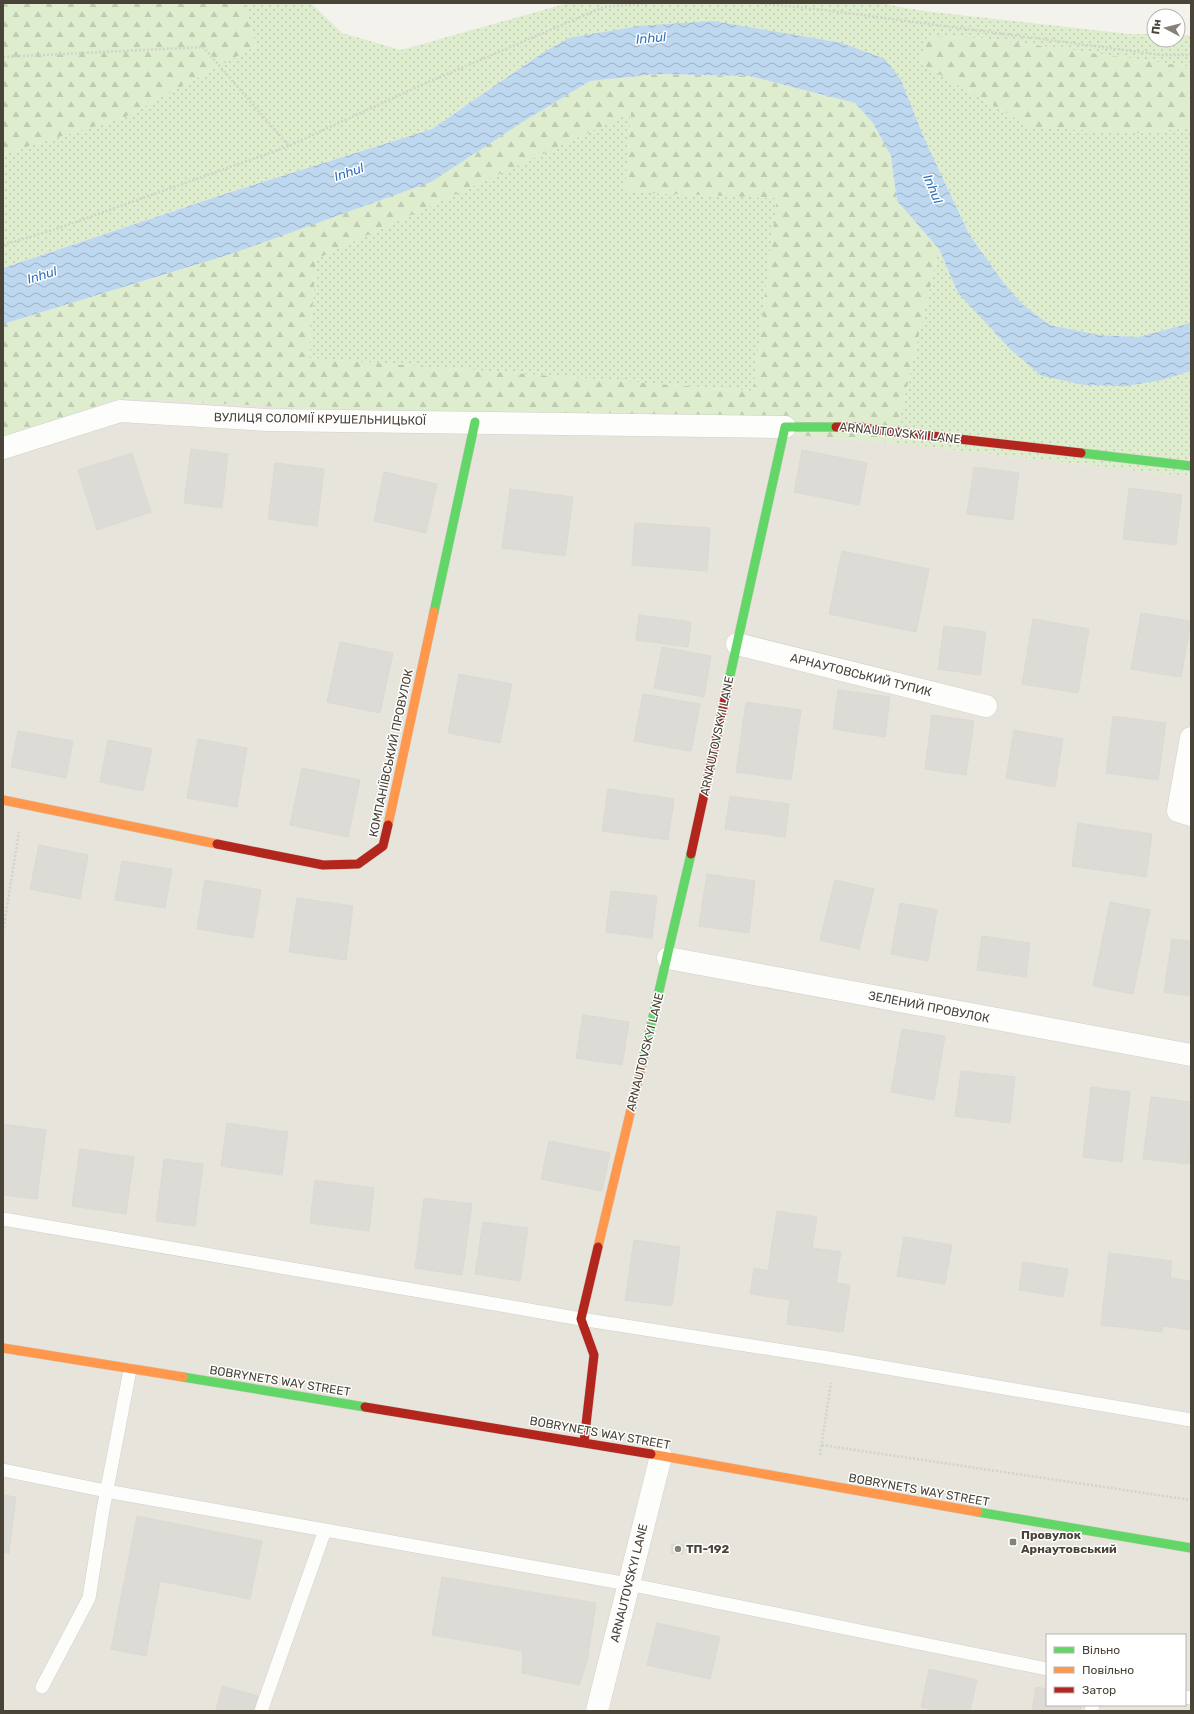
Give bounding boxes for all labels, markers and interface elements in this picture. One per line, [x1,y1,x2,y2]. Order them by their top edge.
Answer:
north arrow [1146,8,1186,48]
text: Пн [1149,18,1164,35]
water label: Inhul [635,29,668,47]
water label: Inhul [332,160,367,184]
water label: Inhul [920,172,946,207]
water label: Inhul [25,263,59,287]
street label: ВУЛИЦЯ СОЛОМІЇ КРУШЕЛЬНИЦЬКОЇ [214,410,427,428]
street label: ARNAUTOVSKYI LANE [839,420,961,446]
street label: АРНАУТОВСЬКИЙ ТУПИК [789,651,934,699]
street label: КОМПАНІЇВСЬКИЙ ПРОВУЛОК [366,667,416,838]
street label: ARNAUTOVSKYI LANE [697,675,737,797]
street label: ЗЕЛЕНИЙ ПРОВУЛОК [867,988,991,1026]
street label: ARNAUTOVSKYI LANE [623,991,667,1113]
street label: BOBRYNETS WAY STREET [208,1363,352,1399]
street label: BOBRYNETS WAY STREET [529,1414,672,1452]
street label: BOBRYNETS WAY STREET [848,1471,991,1509]
street label: ARNAUTOVSKYI LANE [607,1522,651,1644]
place label: Провулок Арнаутовський [1021,1528,1117,1556]
marker: Провулок Арнаутовський [1008,1537,1018,1547]
place label: ТП-192 [686,1542,730,1556]
marker: ТП-192 [673,1544,683,1554]
legend [1046,1634,1186,1706]
text: Вільно [1082,1643,1120,1657]
text: Повільно [1082,1663,1134,1677]
text: Затор [1082,1683,1116,1697]

